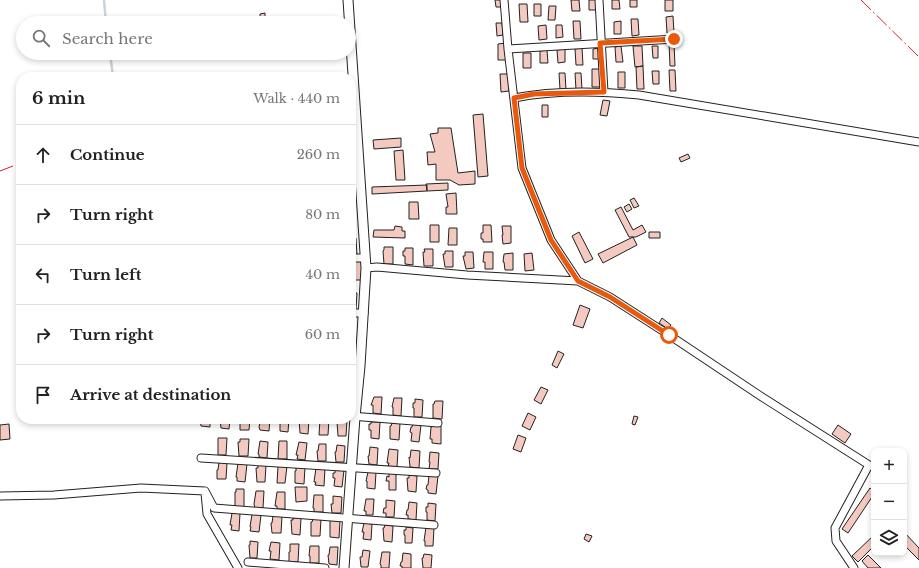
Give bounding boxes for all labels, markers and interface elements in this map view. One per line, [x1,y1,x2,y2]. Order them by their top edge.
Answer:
search box [16,16,356,60]
icon: search [30,27,52,49]
text: Search here [62,29,153,48]
route end [665,30,683,48]
text: 6 min [32,88,85,109]
text: Walk · 440 m [253,90,340,107]
icon: ahead [32,144,54,166]
text: Continue [70,145,145,164]
text: 260 m [297,146,340,163]
icon: right [32,204,54,226]
text: Turn right [70,205,153,224]
text: 80 m [305,206,340,223]
icon: left [32,264,54,286]
text: Turn left [70,265,141,284]
text: 40 m [305,266,340,283]
icon: right [32,324,54,346]
text: Turn right [70,325,153,344]
text: 60 m [305,326,340,343]
route start [660,326,678,344]
icon: arrive [32,384,54,406]
text: Arrive at destination [70,385,231,404]
map controls [871,448,907,556]
button: + [871,448,907,484]
button: − [871,484,907,520]
button: layers [871,520,907,556]

